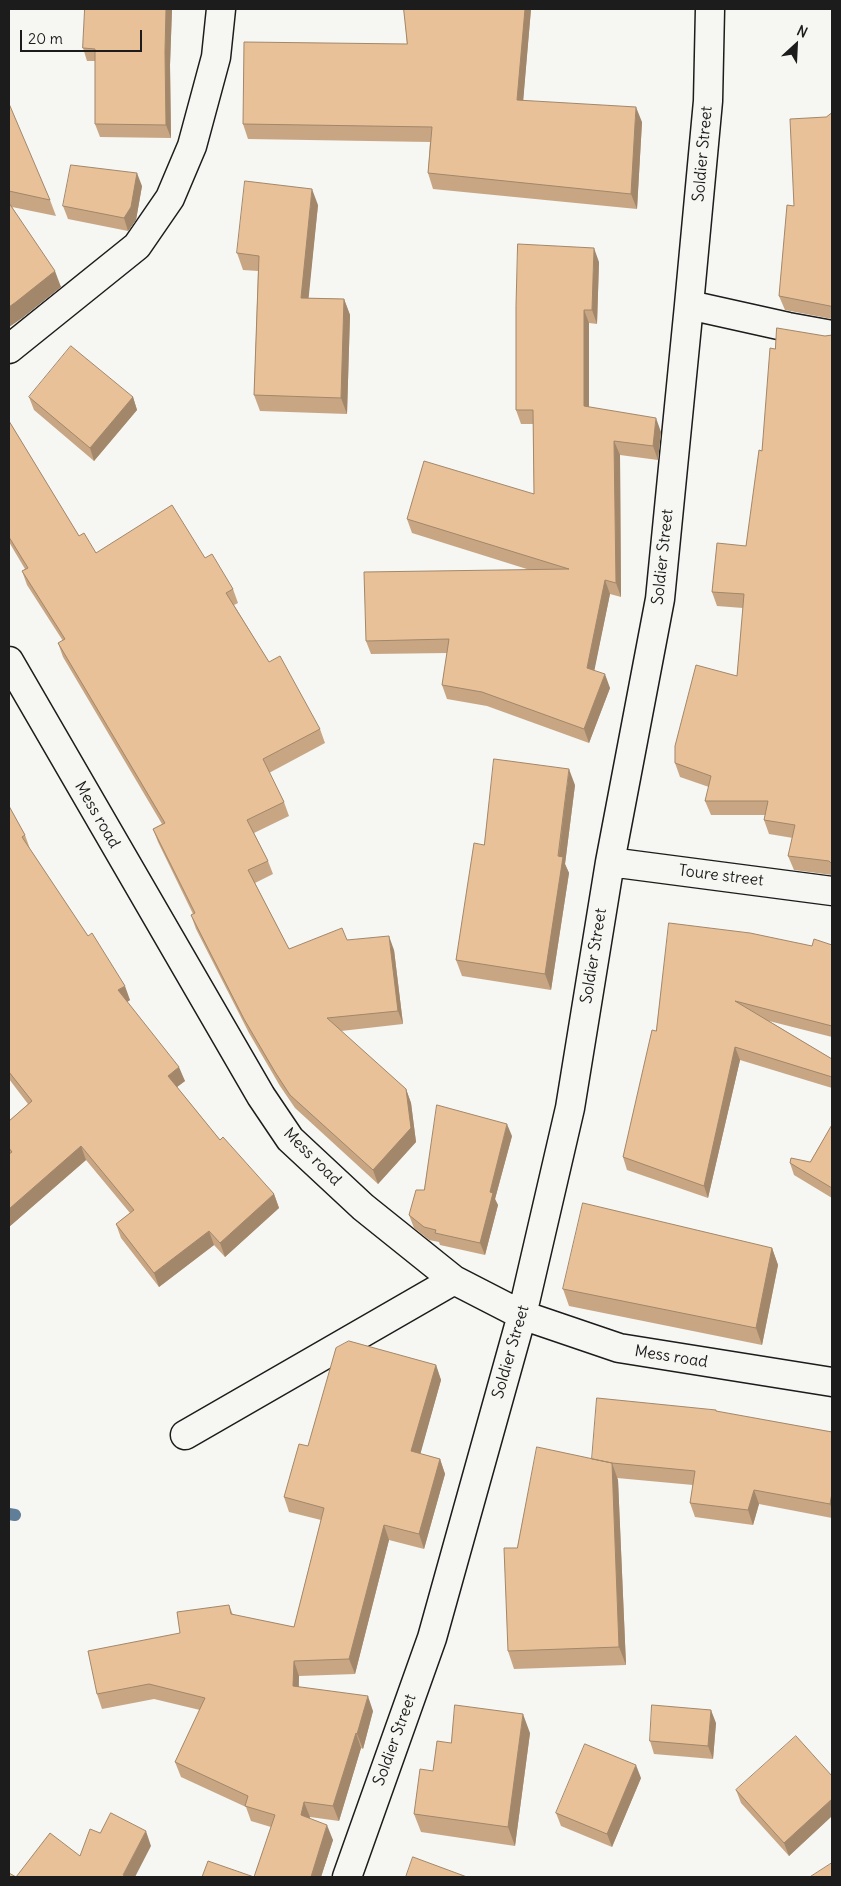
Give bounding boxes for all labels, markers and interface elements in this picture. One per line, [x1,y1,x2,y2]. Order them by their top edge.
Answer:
scale bar [22,20,145,52]
north arrow [771,20,821,70]
text: N [794,21,811,42]
text: 20 m [28,29,63,48]
street label: Soldier Street [689,105,717,203]
street label: Soldier Street [648,508,678,606]
street label: Mess road [70,778,124,852]
street label: Toure street [677,861,765,891]
street label: Soldier Street [577,907,611,1005]
street label: Mess road [279,1124,345,1190]
street label: Soldier Street [489,1303,533,1401]
street label: Mess road [633,1342,709,1372]
street label: Soldier Street [370,1692,420,1788]

